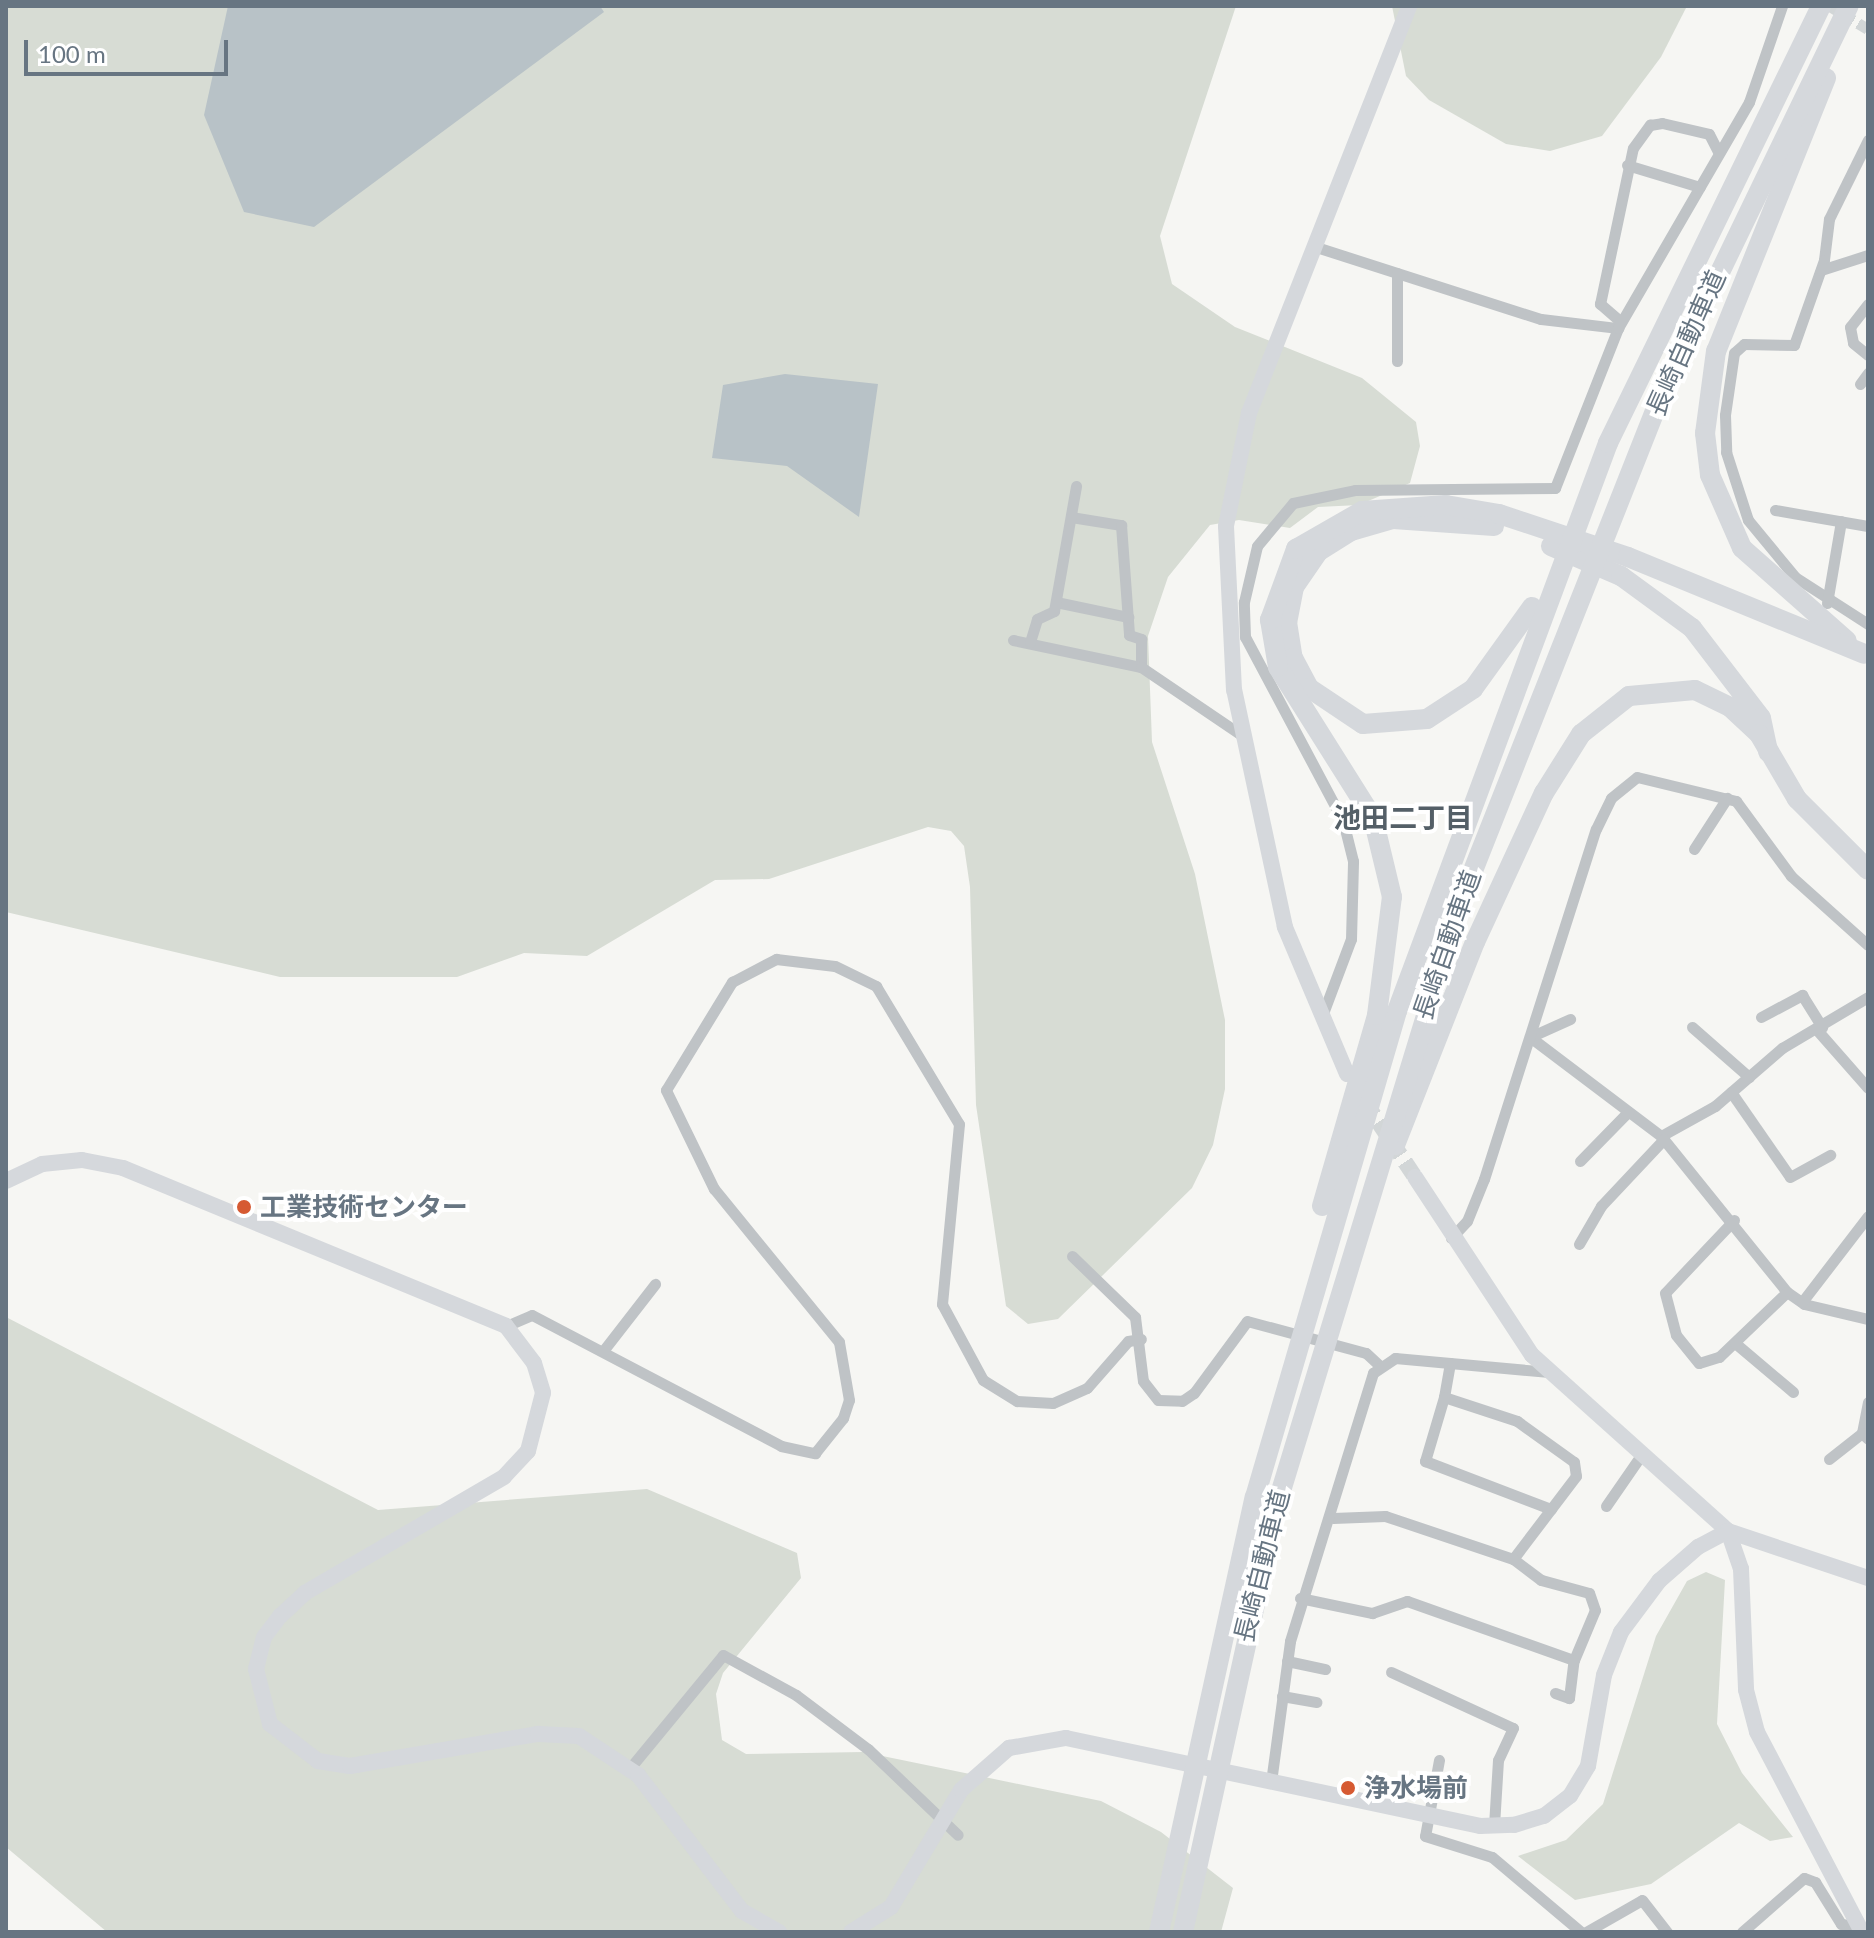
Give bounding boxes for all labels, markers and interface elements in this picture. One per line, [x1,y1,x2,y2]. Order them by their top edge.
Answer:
scale bar [28,24,232,74]
text: 100 m [38,39,106,68]
street label: 長崎自動車道 [1640,265,1732,421]
district label: 池田二丁目 [1333,800,1473,834]
street label: 長崎自動車道 [1407,866,1487,1024]
place label: 工業技術センター [260,1191,468,1223]
marker: 工業技術センター [235,1198,253,1216]
street label: 長崎自動車道 [1228,1487,1296,1645]
place label: 浄水場前 [1364,1772,1468,1804]
marker: 浄水場前 [1339,1779,1357,1797]

